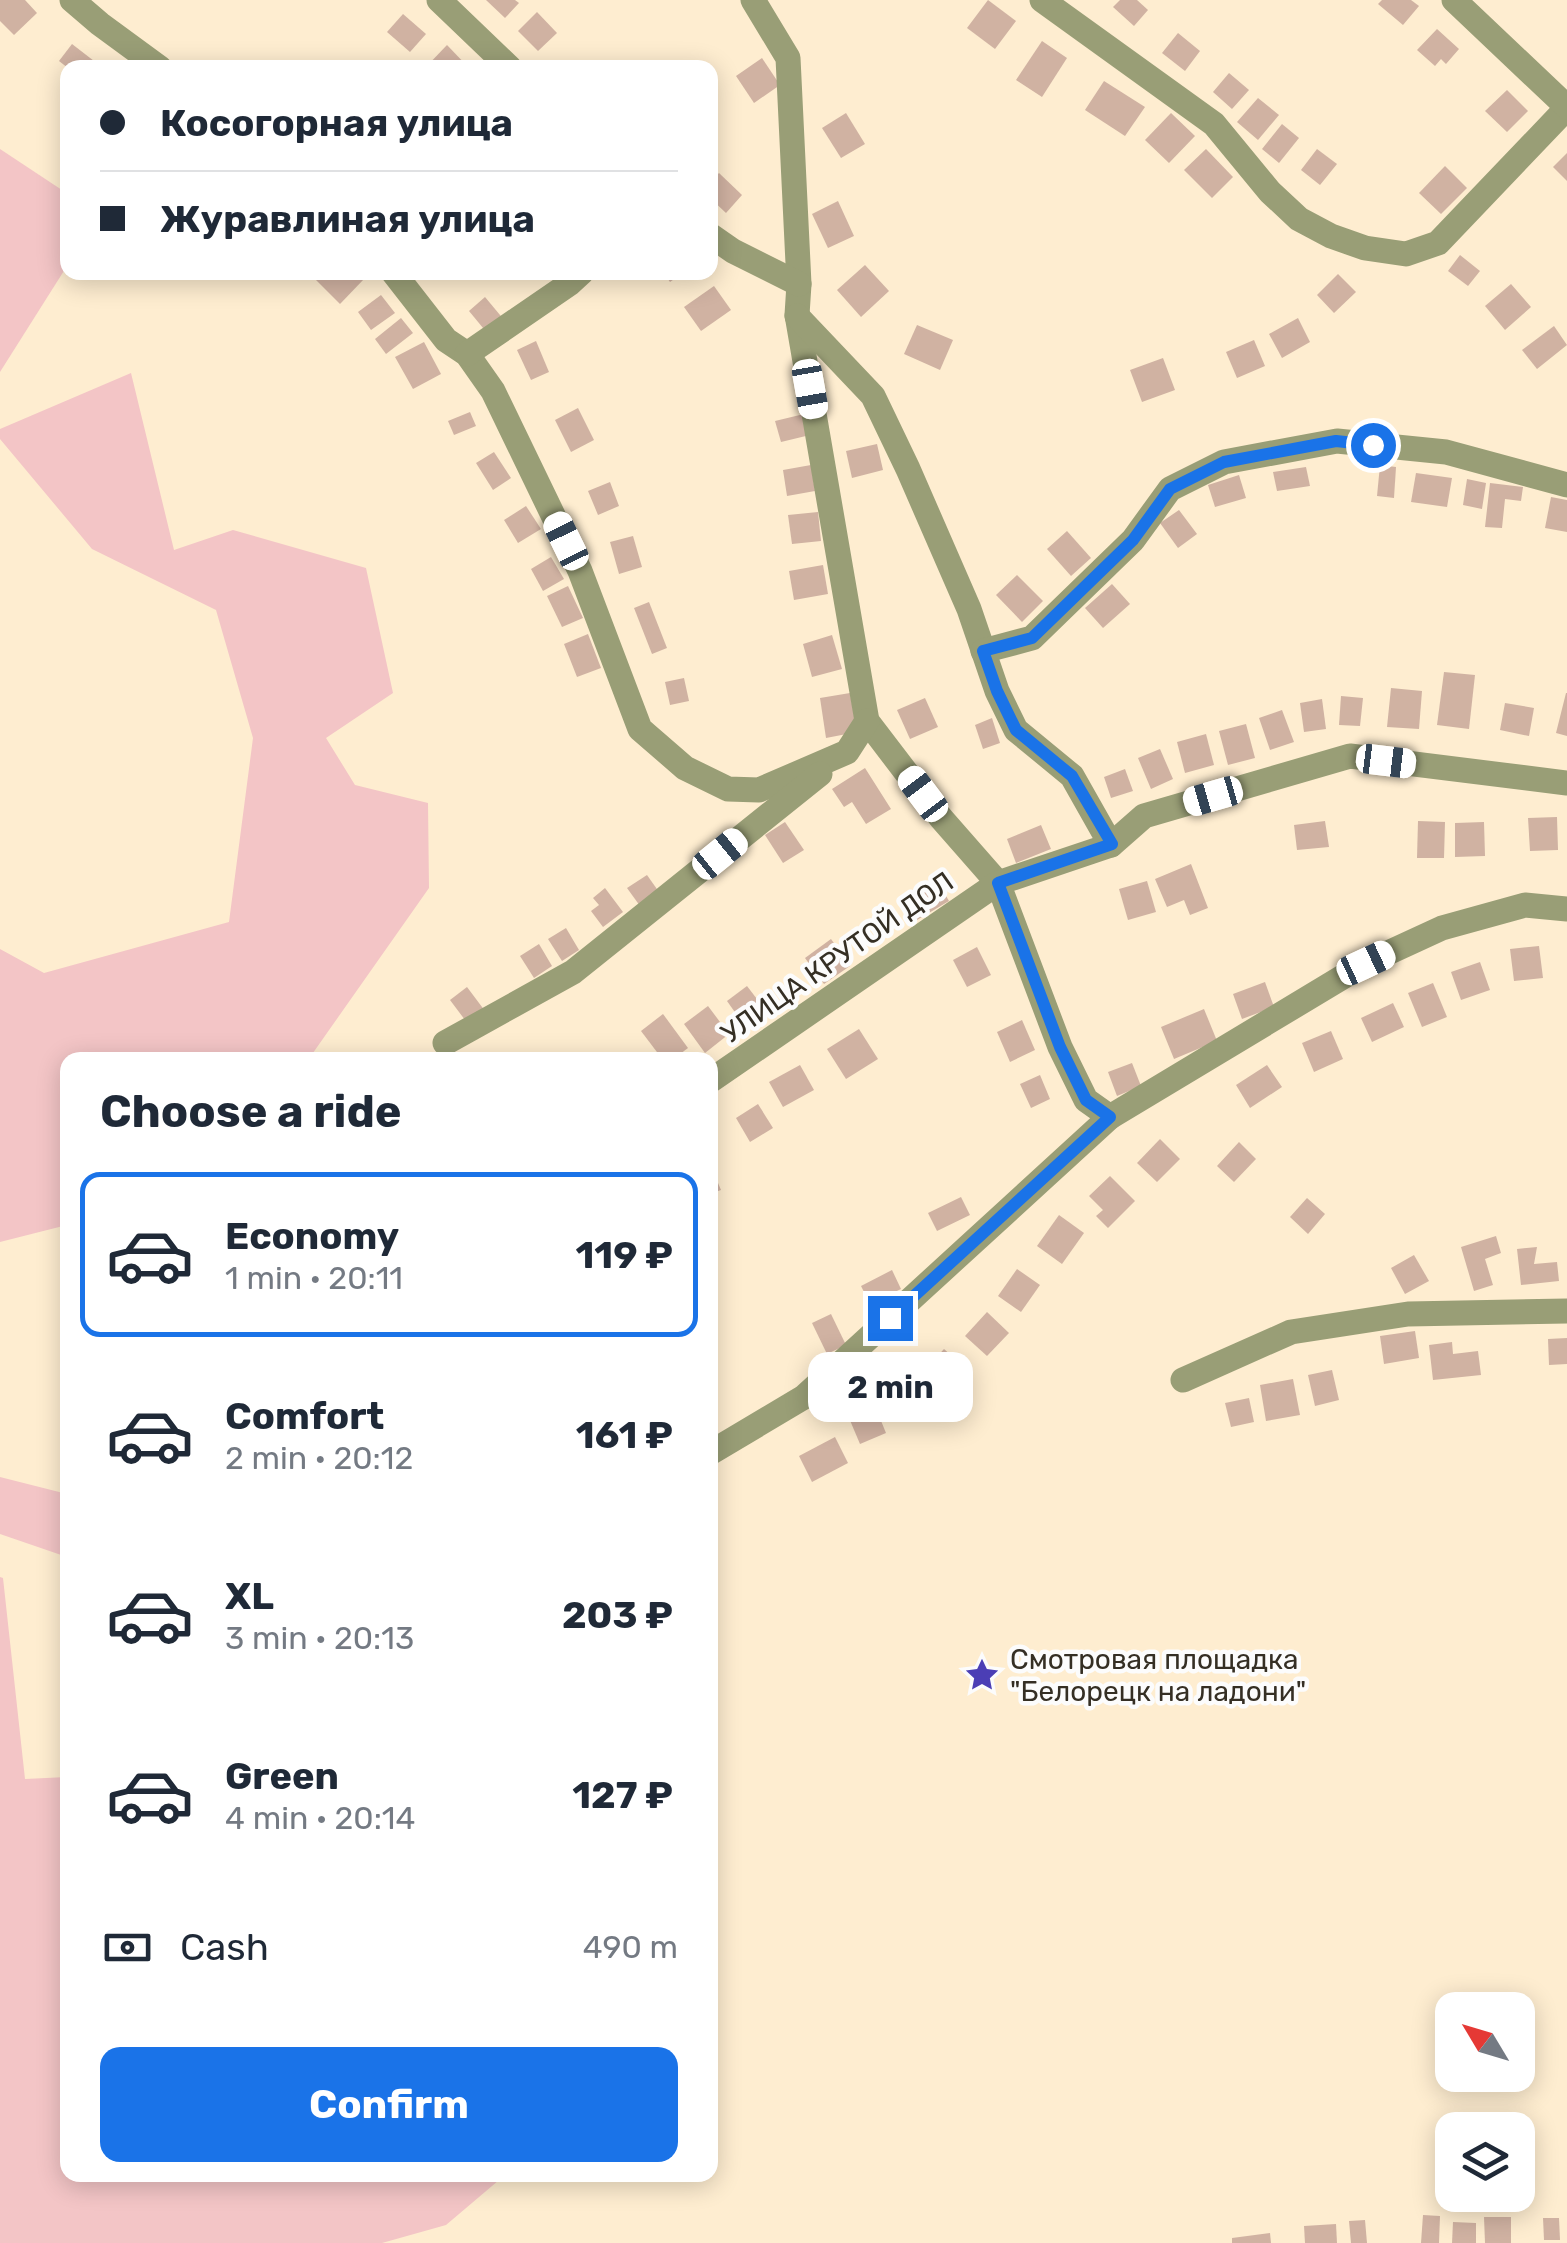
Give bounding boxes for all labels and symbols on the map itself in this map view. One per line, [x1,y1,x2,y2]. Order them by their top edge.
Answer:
car [790,357,830,421]
route start [1351,423,1396,468]
car [539,507,593,575]
car [1354,742,1418,780]
car [893,761,953,827]
car [1180,773,1246,819]
car [687,823,753,885]
street label: УЛИЦА КРУТОЙ ДОЛ [715,865,960,1050]
car [1332,937,1400,989]
route end [868,1296,913,1341]
callout: 2 min [808,1353,972,1423]
place label: Смотровая площадка "Белорецк на ладони" [1010,1643,1306,1708]
place icon: Смотровая площадка "Белорецк на ладони" [963,1656,1001,1694]
north arrow [1435,1992,1535,2092]

